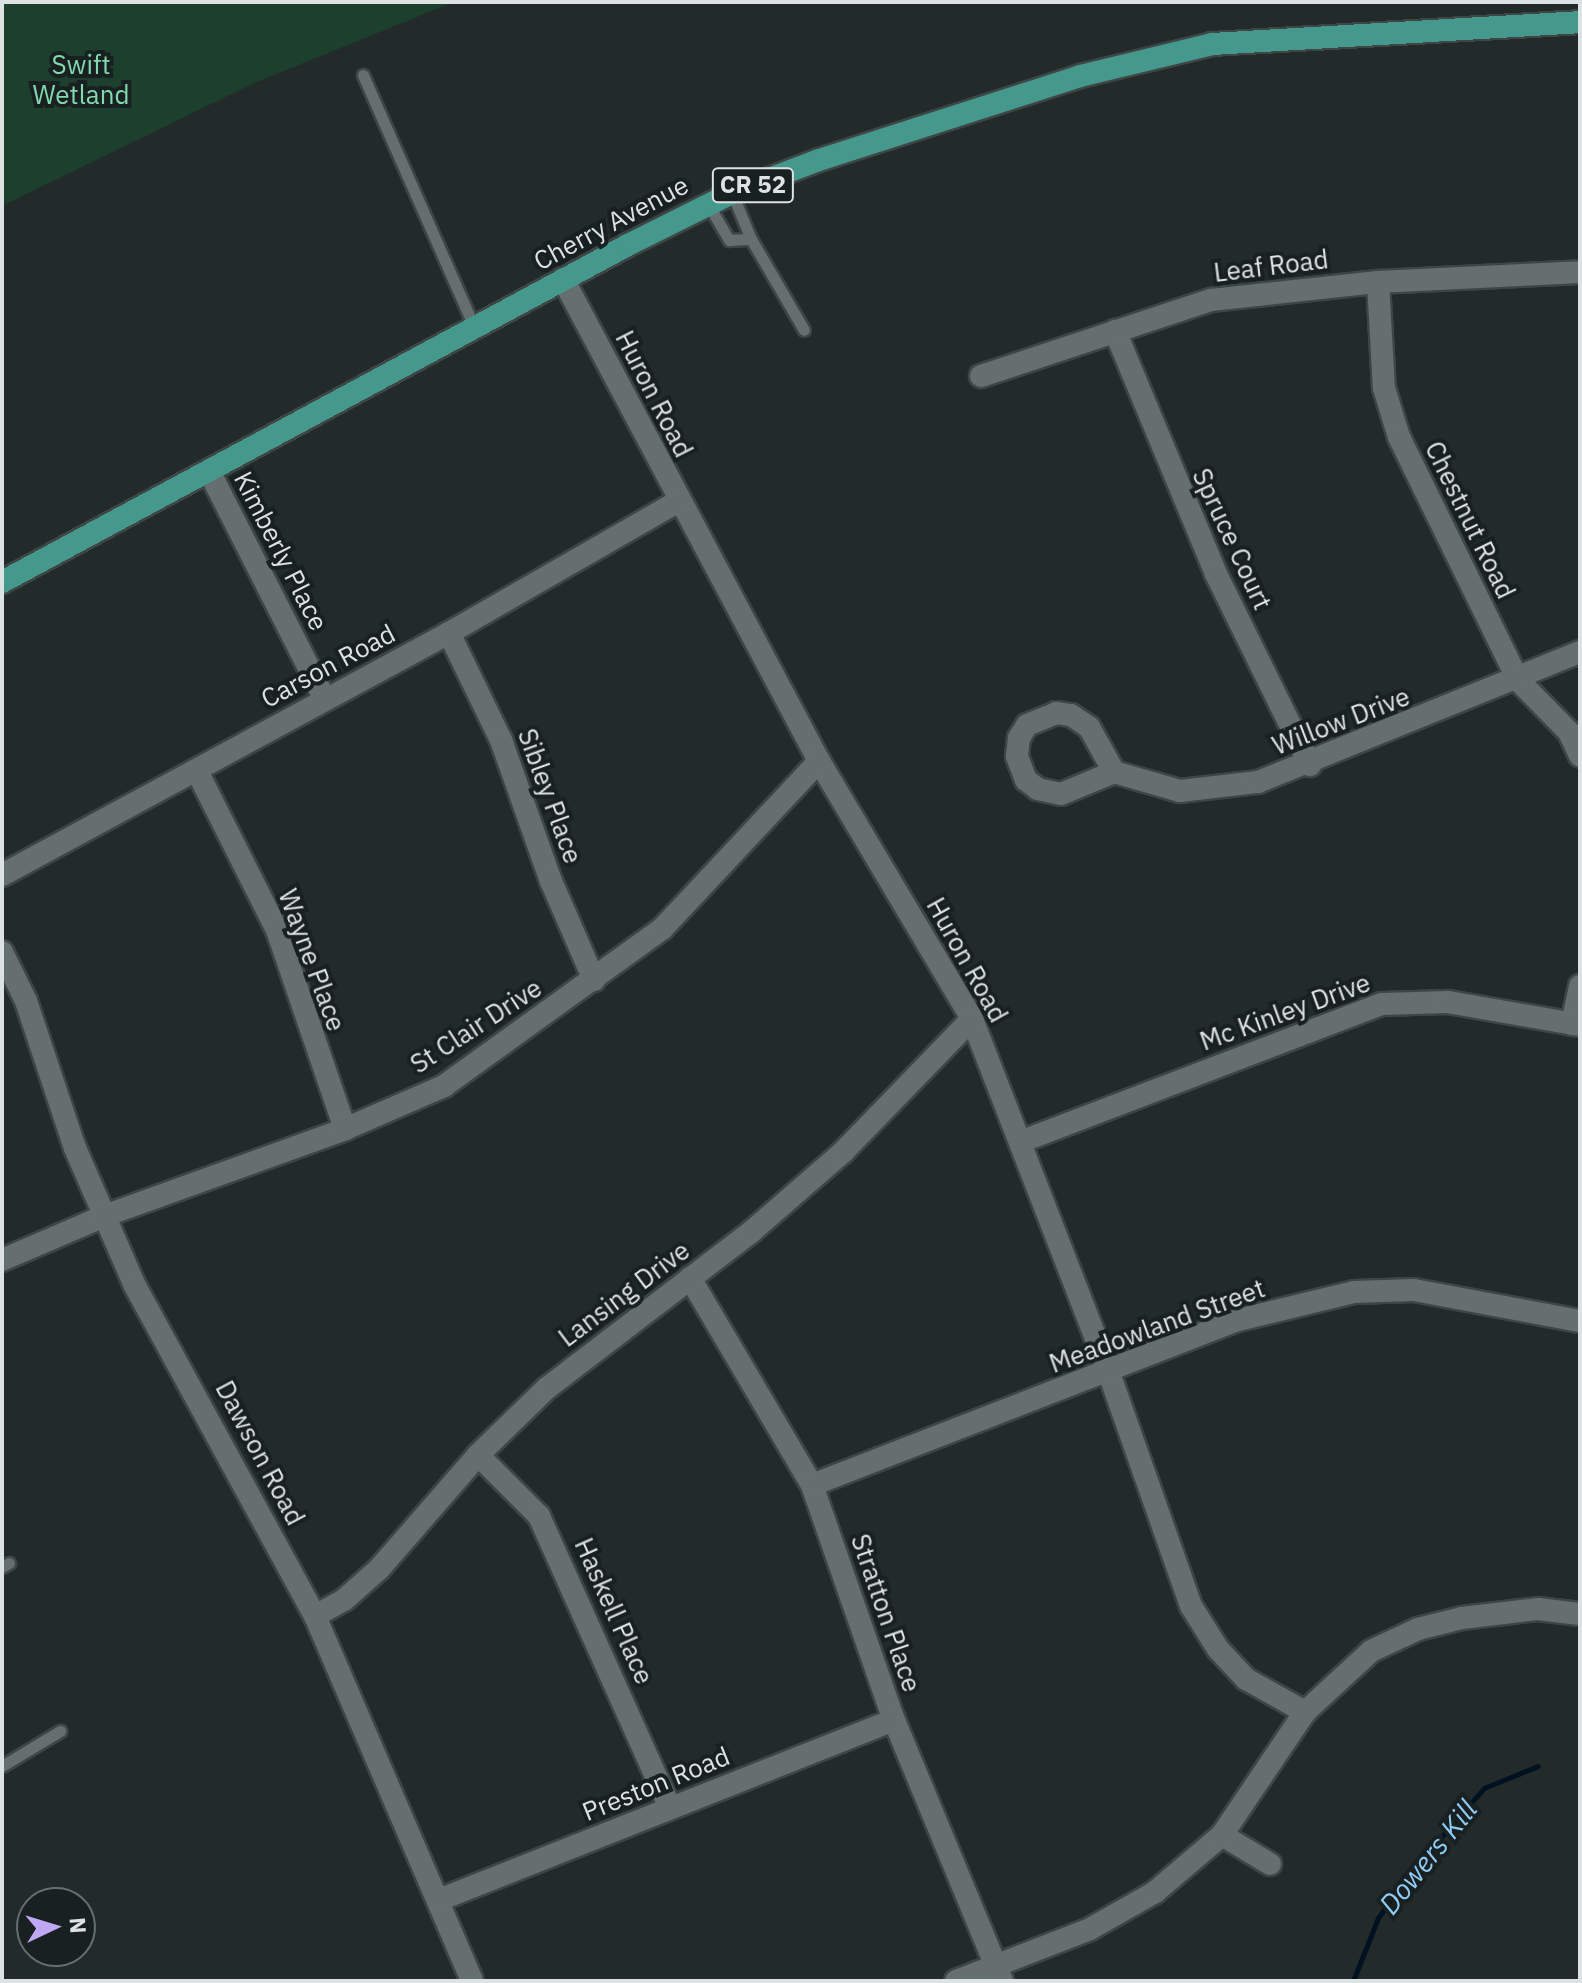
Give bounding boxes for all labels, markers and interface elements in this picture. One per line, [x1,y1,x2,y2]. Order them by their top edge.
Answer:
park label: Swift Wetland [33,49,129,110]
road number: CR 52 [711,165,795,205]
street label: Cherry Avenue [528,169,694,277]
street label: Leaf Road [1212,243,1330,289]
street label: Huron Road [609,326,699,462]
street label: Chestnut Road [1418,436,1522,604]
street label: Spruce Court [1186,463,1278,615]
street label: Kimberly Place [228,466,334,636]
street label: Carson Road [256,618,400,714]
street label: Willow Drive [1268,681,1414,761]
street label: Sibley Place [511,724,589,868]
street label: Wayne Place [272,885,352,1035]
street label: Huron Road [920,892,1014,1028]
street label: Mc Kinley Drive [1196,967,1374,1057]
street label: St Clair Drive [405,972,547,1080]
street label: Lansing Drive [552,1235,696,1353]
street label: Meadowland Street [1045,1273,1269,1379]
street label: Dawson Road [209,1375,311,1531]
street label: Stratton Place [844,1530,928,1696]
street label: Haskell Place [568,1533,660,1689]
street label: Preston Road [578,1740,734,1828]
water label: Dowers Kill [1372,1793,1484,1921]
north arrow [16,1887,96,1967]
text: N [63,1916,93,1934]

